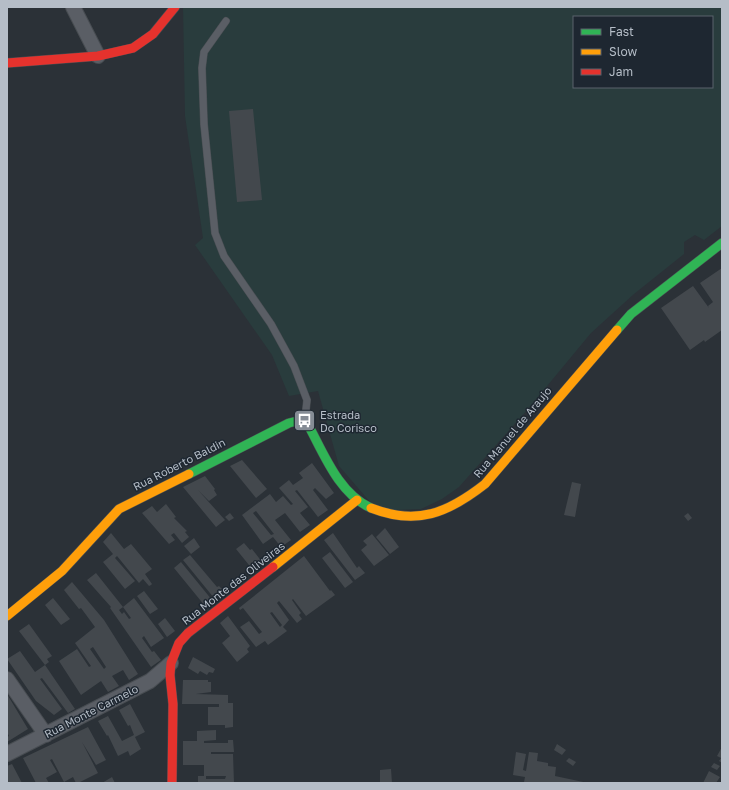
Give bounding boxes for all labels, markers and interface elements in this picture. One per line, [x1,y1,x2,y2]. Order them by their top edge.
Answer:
legend [573,16,713,88]
text: Fast [609,24,634,39]
text: Slow [609,44,637,59]
text: Jam [609,64,633,79]
street label: Rua Manuel de Araujo [470,384,554,480]
bus stop icon: Estrada Do Corisco [291,407,317,433]
place label: Estrada Do Corisco [320,408,377,434]
street label: Rua Roberto Baldin [131,435,227,493]
street label: Rua Monte das Oliveiras [179,539,287,627]
street label: Rua Monte Carmelo [42,682,140,740]

